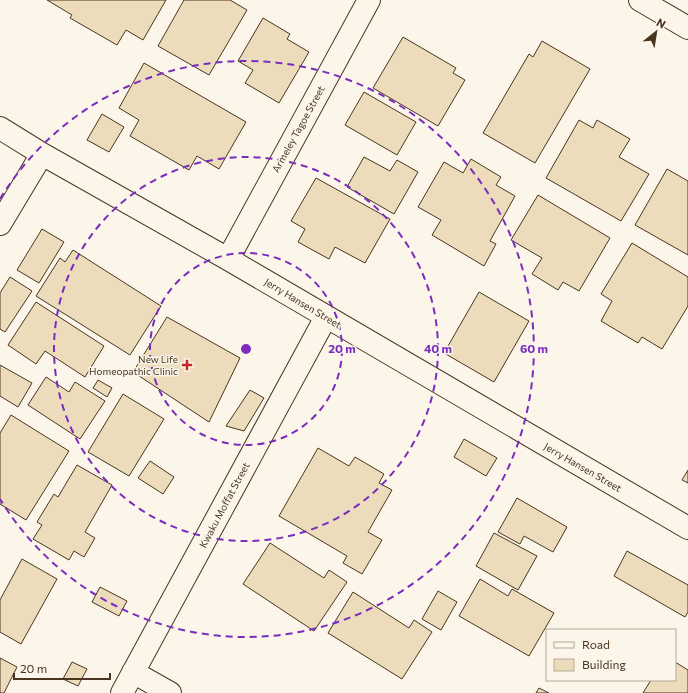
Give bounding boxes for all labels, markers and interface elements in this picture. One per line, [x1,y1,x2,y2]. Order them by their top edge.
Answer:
north arrow [636,12,676,52]
text: N [654,15,668,31]
street label: Armeley Tagoe Street [269,84,327,174]
street label: Jerry Hansen Street [262,275,344,331]
text: 20 m [328,341,356,355]
text: 40 m [424,341,452,355]
text: 60 m [520,341,548,355]
centre of rings [239,342,253,356]
place label: New Life Homeopathic Clinic [89,353,178,377]
marker: New Life Homeopathic Clinic [181,359,193,371]
street label: Jerry Hansen Street [542,440,624,494]
street label: Kwaku Moffat Street [196,460,252,550]
legend [546,629,676,681]
text: Road [582,637,610,651]
scale bar [14,655,110,681]
text: Building [582,657,626,671]
text: 20 m [20,661,47,675]

